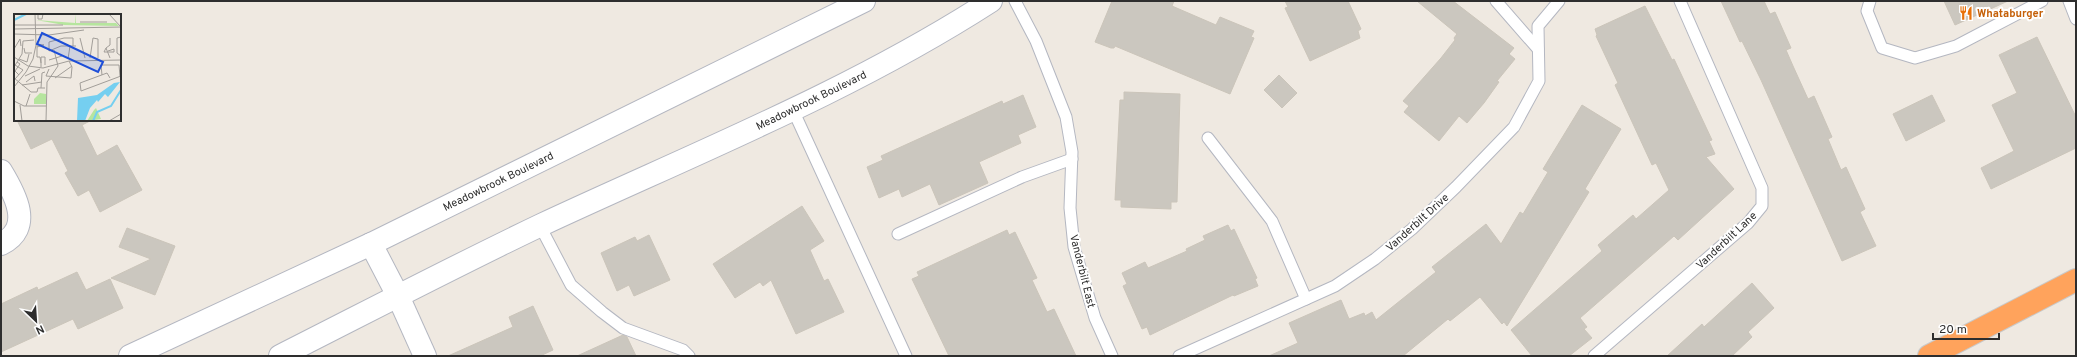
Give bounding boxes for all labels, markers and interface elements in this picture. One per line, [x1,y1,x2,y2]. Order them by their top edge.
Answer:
restaurant icon: Whataburger [1958,5,1974,21]
place label: Whataburger [1977,7,2044,21]
inset map [14,14,121,121]
street label: Meadowbrook Boulevard [754,68,869,134]
street label: Meadowbrook Boulevard [441,149,556,215]
street label: Vanderbilt Drive [1383,191,1452,255]
street label: Vanderbilt Lane [1693,209,1760,272]
street label: Vanderbilt East [1066,233,1098,309]
north arrow [16,301,56,341]
scale bar [1933,315,1999,341]
text: N [33,321,46,337]
text: 20 m [1939,322,1967,338]

